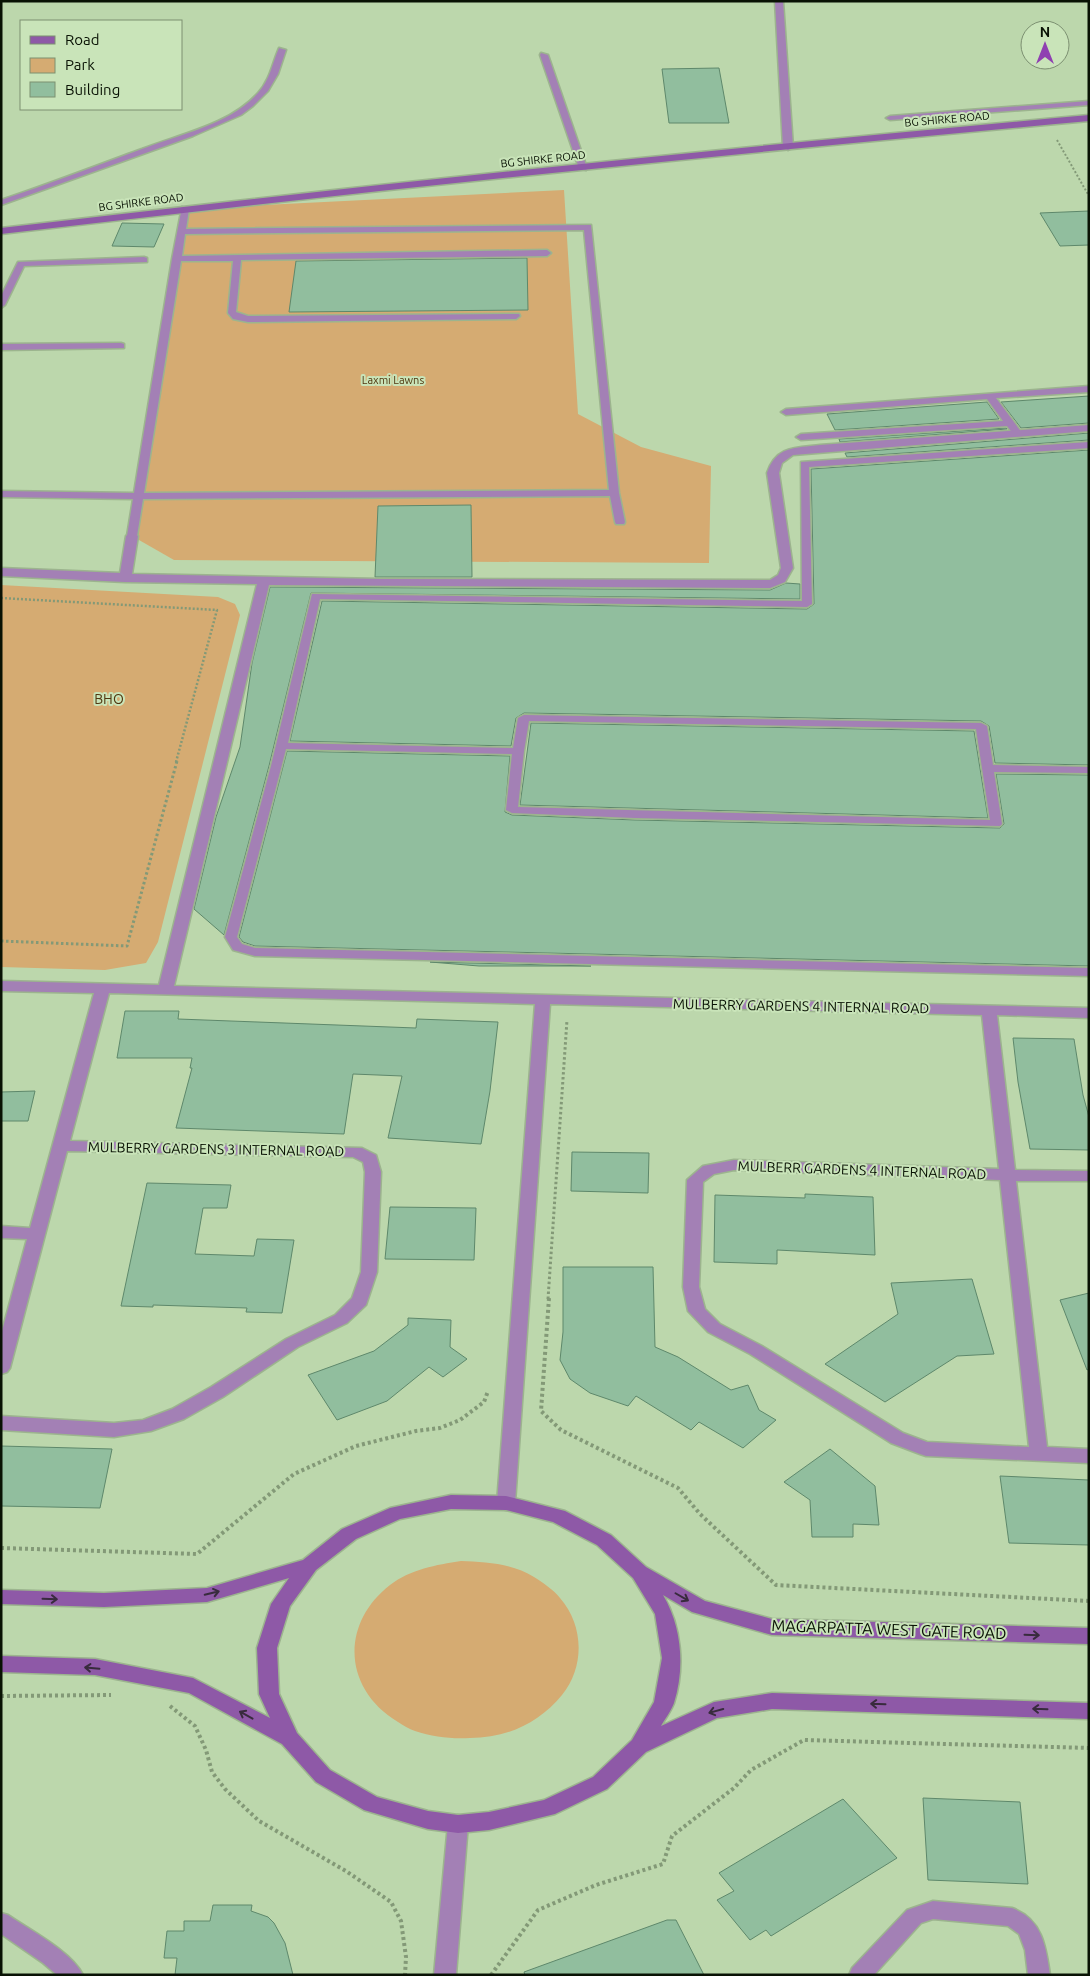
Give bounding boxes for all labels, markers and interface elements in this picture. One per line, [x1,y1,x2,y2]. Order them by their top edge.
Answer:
legend [20,20,182,110]
north arrow [1020,20,1070,70]
text: N [1040,24,1050,40]
text: Road [65,31,100,48]
text: Park [65,56,95,73]
text: Building [65,81,120,98]
street label: BG SHIRKE ROAD [904,109,990,129]
street label: BG SHIRKE ROAD [500,149,586,169]
street label: BG SHIRKE ROAD [98,191,184,213]
park label: Laxmi Lawns [362,374,424,386]
park label: BHO [94,691,124,707]
street label: MULBERRY GARDENS 4 INTERNAL ROAD [673,996,929,1016]
street label: MULBERRY GARDENS 3 INTERNAL ROAD [88,1139,344,1159]
street label: MULBERR GARDENS 4 INTERNAL ROAD [738,1158,987,1182]
one-way arrow [204,1588,220,1597]
one-way arrow [675,1592,690,1602]
one-way arrow [42,1594,58,1603]
street label: MAGARPATTA WEST GATE ROAD [771,1616,1007,1642]
one-way arrow [1023,1630,1039,1639]
one-way arrow [85,1663,101,1673]
one-way arrow [870,1699,886,1709]
one-way arrow [1032,1704,1048,1714]
one-way arrow [709,1707,725,1716]
one-way arrow [239,1709,253,1719]

